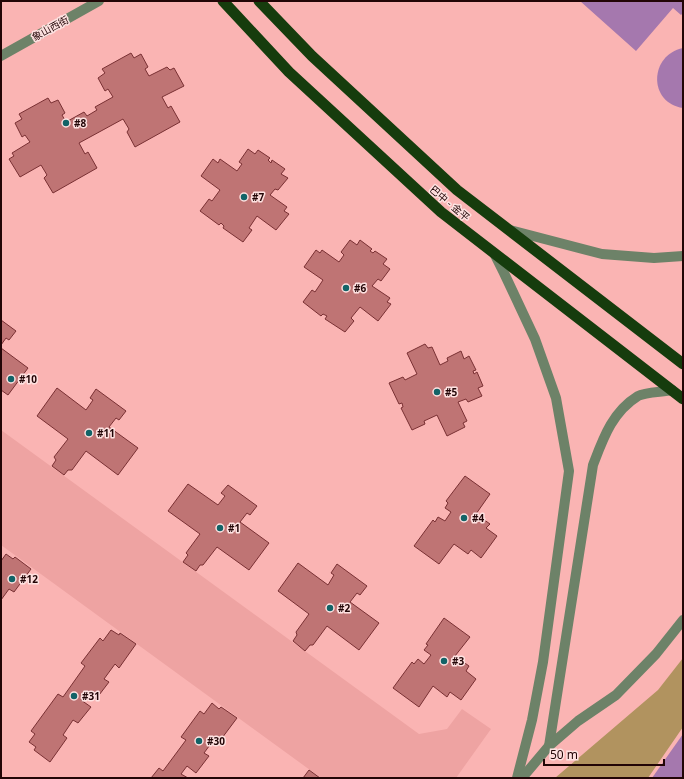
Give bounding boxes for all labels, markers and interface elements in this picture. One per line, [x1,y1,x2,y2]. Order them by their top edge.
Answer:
street label: 象山西街 [29,12,71,44]
place label: #8 [74,116,86,130]
marker: #8 [61,118,71,128]
street label: 巴中 - 金平 [427,182,473,224]
place label: #7 [252,190,264,204]
marker: #7 [239,192,249,202]
place label: #6 [354,281,366,295]
marker: #6 [341,283,351,293]
place label: #10 [19,372,37,386]
marker: #10 [6,374,16,384]
place label: #5 [445,385,457,399]
marker: #5 [432,387,442,397]
place label: #11 [97,426,115,440]
marker: #11 [84,428,94,438]
place label: #4 [472,511,484,525]
marker: #4 [459,513,469,523]
place label: #1 [228,521,240,535]
marker: #1 [215,523,225,533]
place label: #12 [20,572,38,586]
marker: #12 [7,574,17,584]
place label: #2 [338,601,350,615]
marker: #2 [325,603,335,613]
place label: #3 [452,654,464,668]
marker: #3 [439,656,449,666]
place label: #31 [82,689,100,703]
marker: #31 [69,691,79,701]
place label: #30 [207,734,225,748]
marker: #30 [194,736,204,746]
scale bar [544,741,664,767]
text: 50 m [550,746,578,763]

